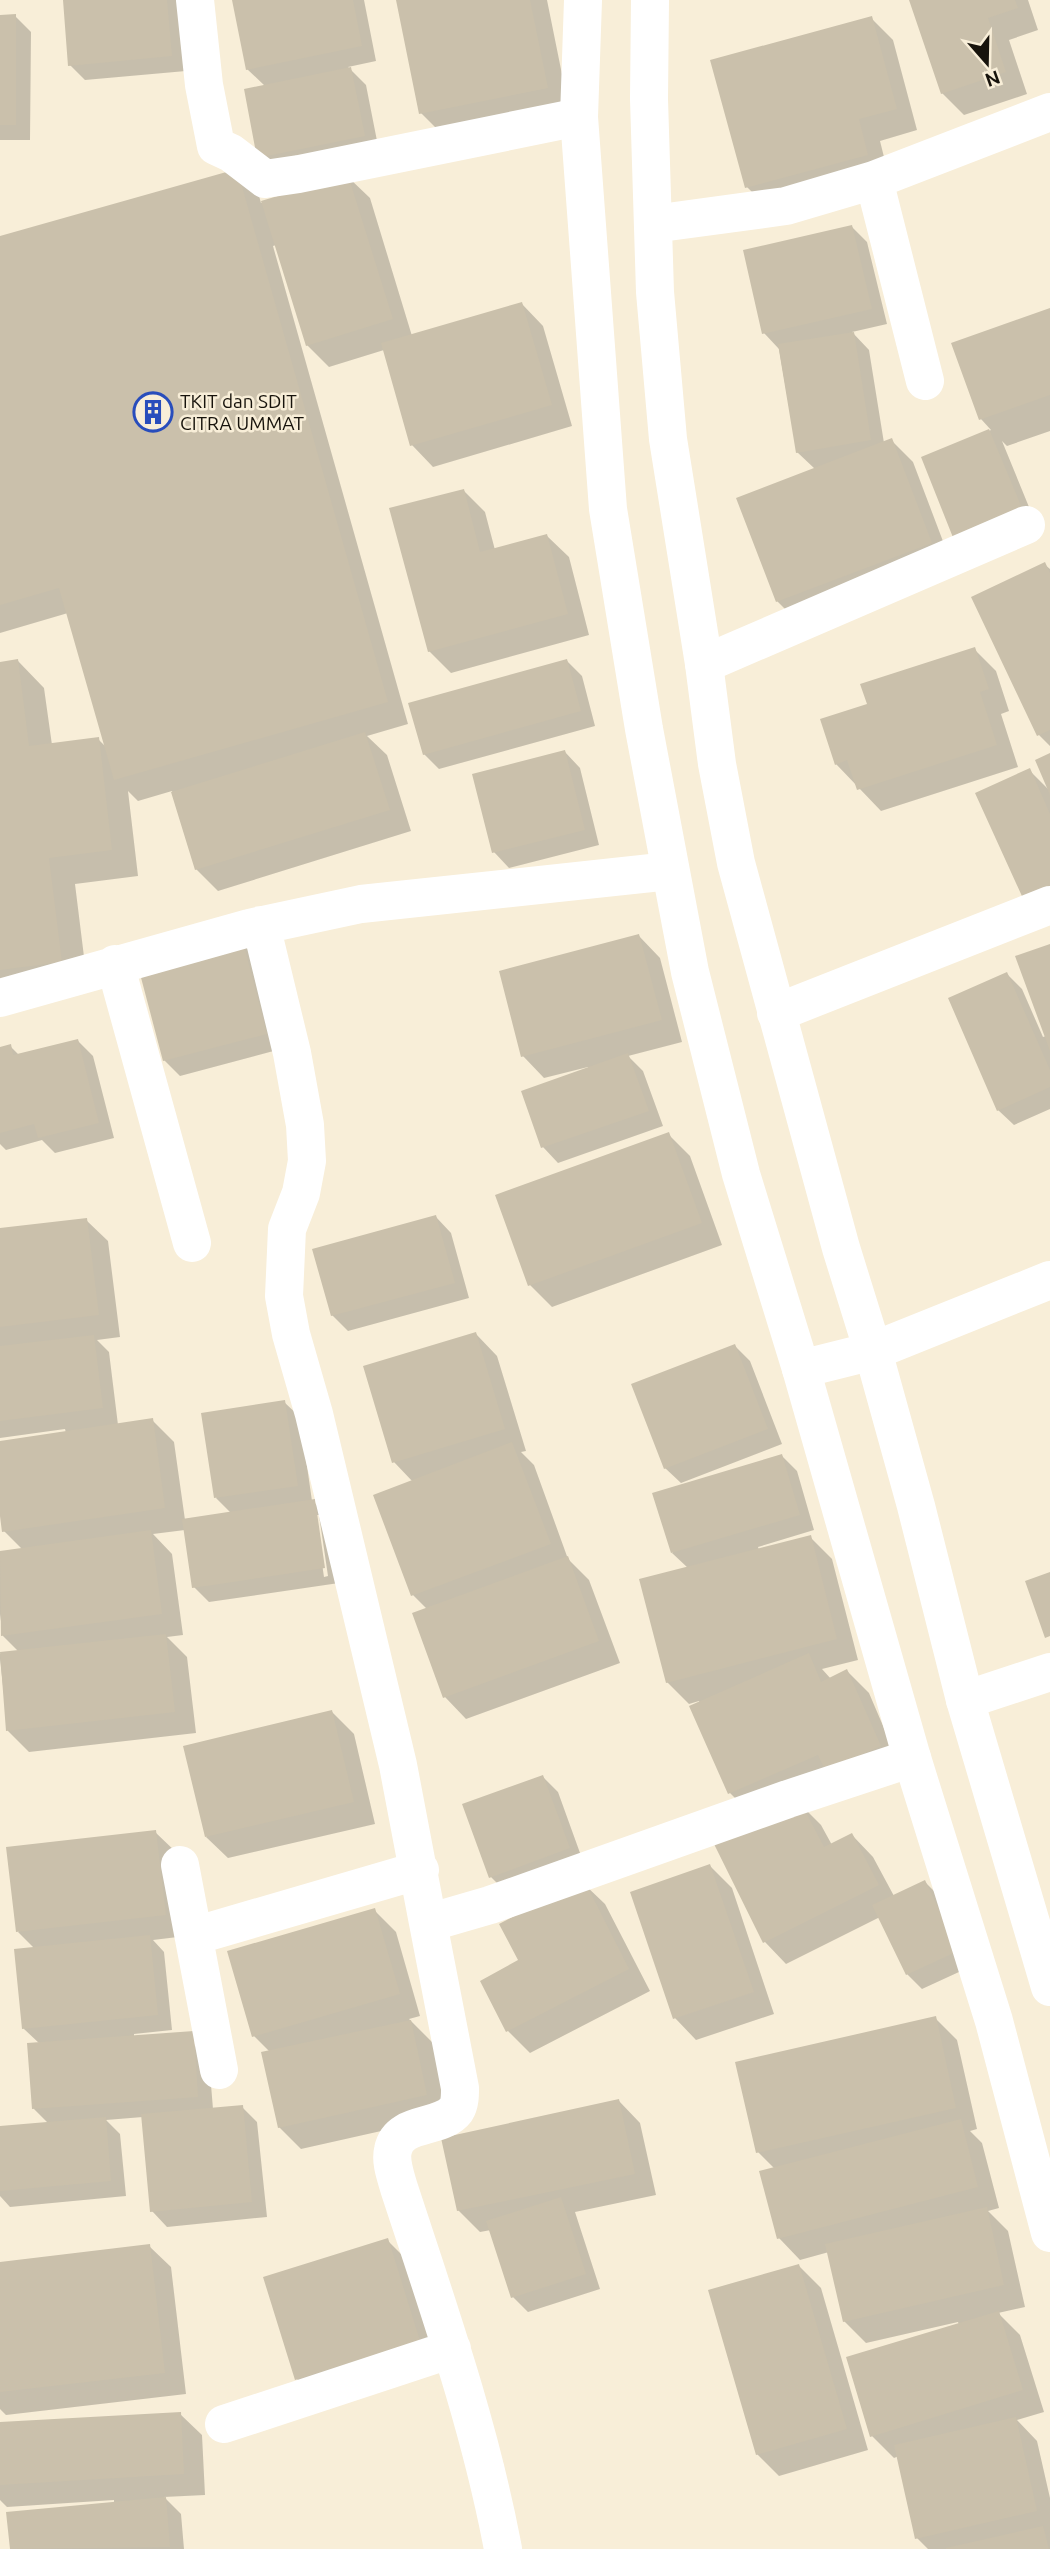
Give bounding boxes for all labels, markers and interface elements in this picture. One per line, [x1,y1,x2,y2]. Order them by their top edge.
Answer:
north arrow [952,28,1022,98]
text: N [982,66,1003,92]
place label: TKIT dan SDIT CITRA UMMAT [180,390,304,434]
building icon: TKIT dan SDIT CITRA UMMAT [132,391,174,433]

